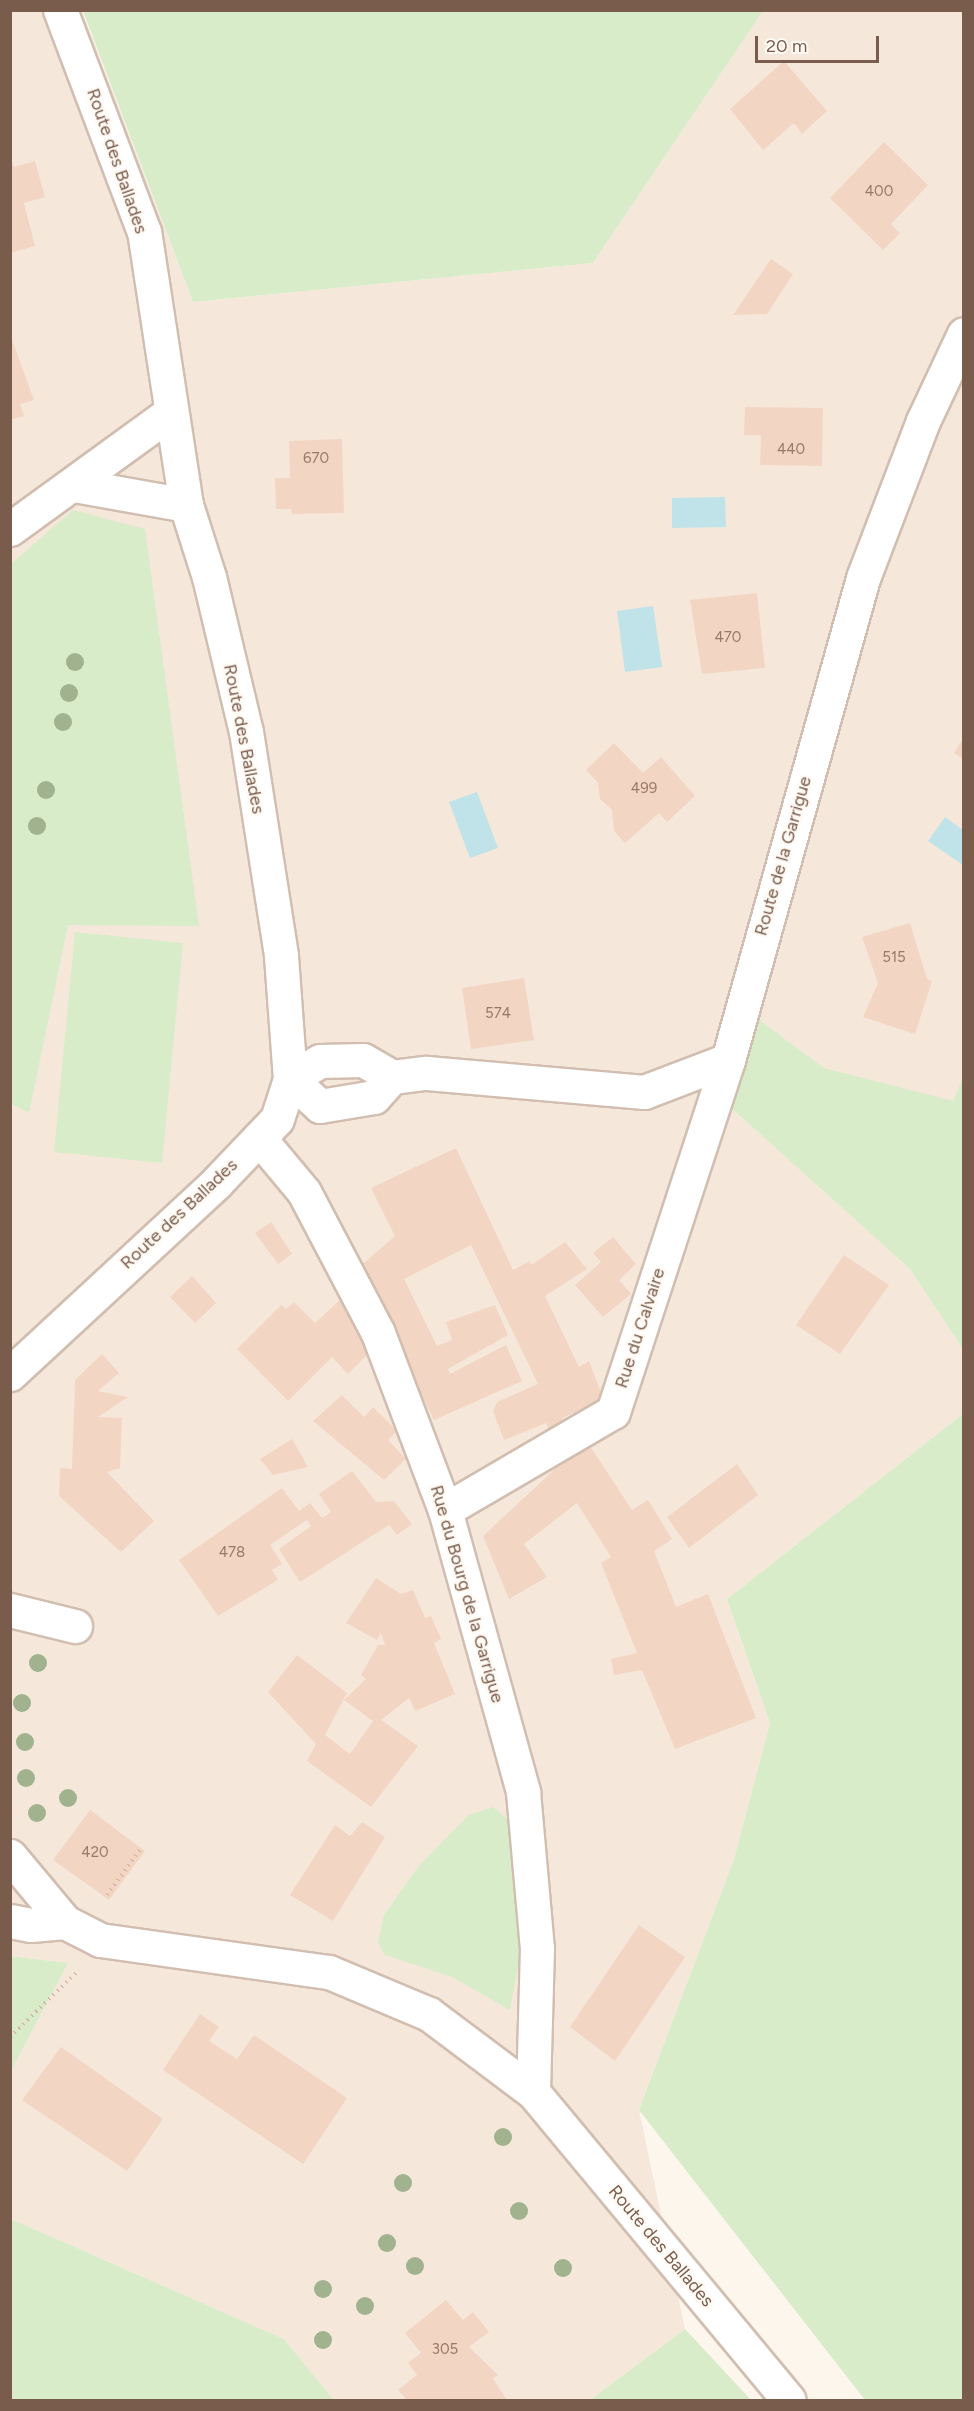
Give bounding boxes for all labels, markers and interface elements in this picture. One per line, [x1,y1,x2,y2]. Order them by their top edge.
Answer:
scale bar [758,24,882,62]
text: 20 m [766,35,807,57]
street label: Route des Ballades [82,86,152,236]
house number: 400 [865,183,893,201]
house number: 440 [777,441,805,459]
house number: 670 [303,450,329,468]
house number: 470 [715,629,741,647]
street label: Route des Ballades [219,662,269,816]
street label: Route de la Garrigue [750,774,816,938]
house number: 499 [631,780,657,798]
house number: 515 [882,949,906,967]
house number: 574 [485,1005,511,1023]
street label: Route des Ballades [116,1154,242,1274]
street label: Rue du Calvaire [610,1265,670,1391]
street label: Rue du Bourg de la Garrigue [426,1483,508,1705]
house number: 478 [219,1544,245,1562]
house number: 420 [81,1844,109,1862]
street label: Route des Ballades [604,2181,718,2311]
house number: 305 [432,2341,458,2359]

